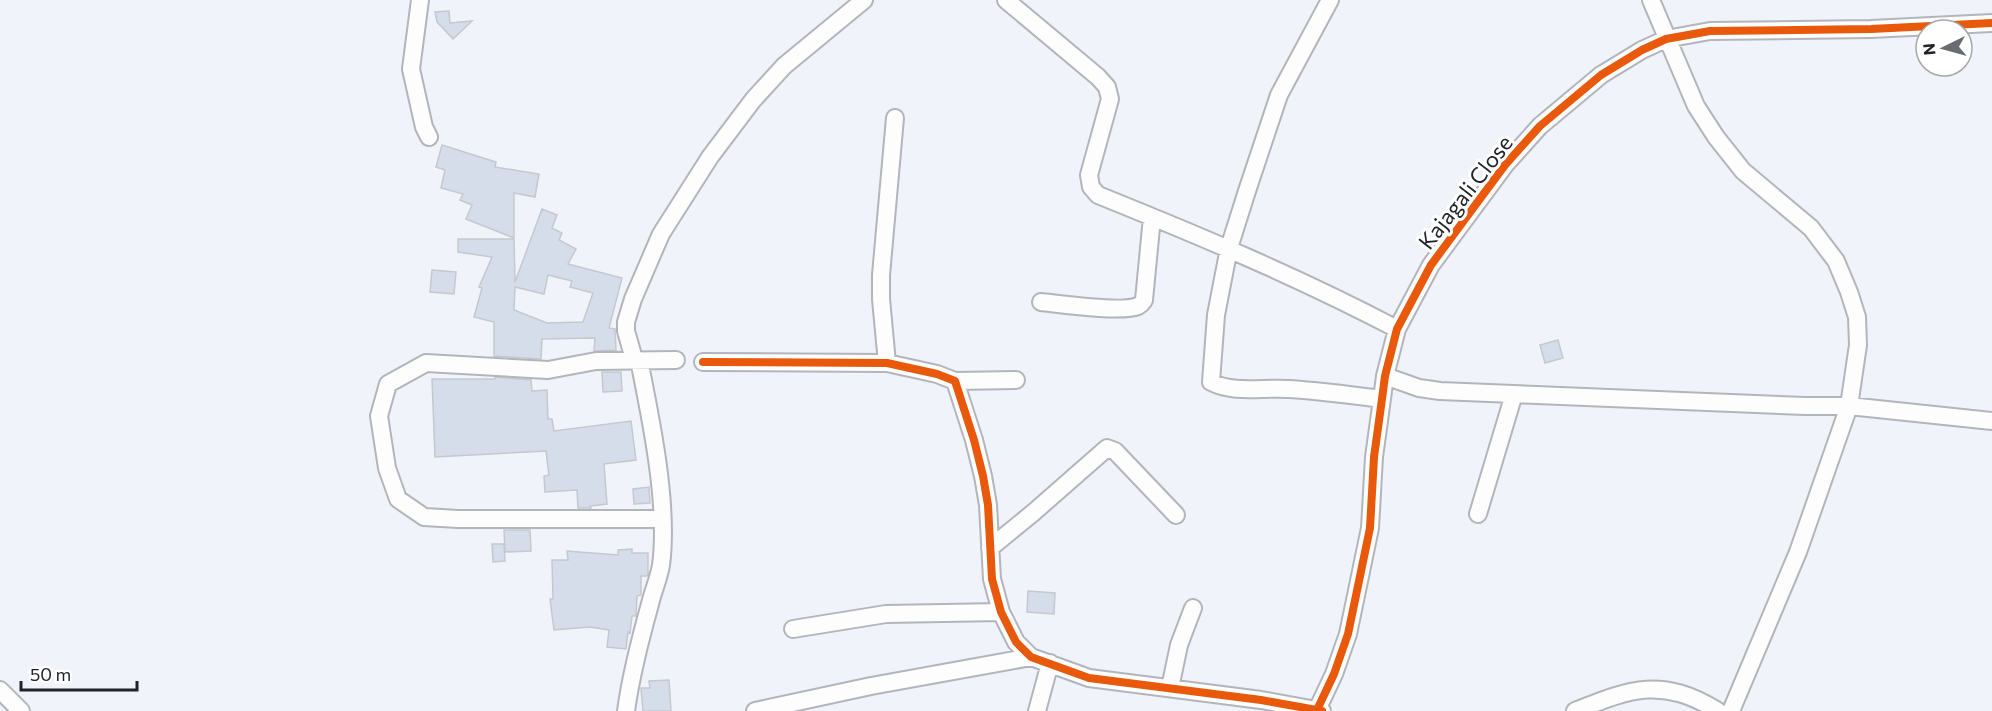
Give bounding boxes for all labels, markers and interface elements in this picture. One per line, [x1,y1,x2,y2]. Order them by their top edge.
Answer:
north arrow [1914,18,1974,78]
text: N [1919,43,1939,56]
street label: Kajagali Close [1412,130,1518,254]
scale bar [21,654,136,692]
text: 50 m [30,663,71,685]

